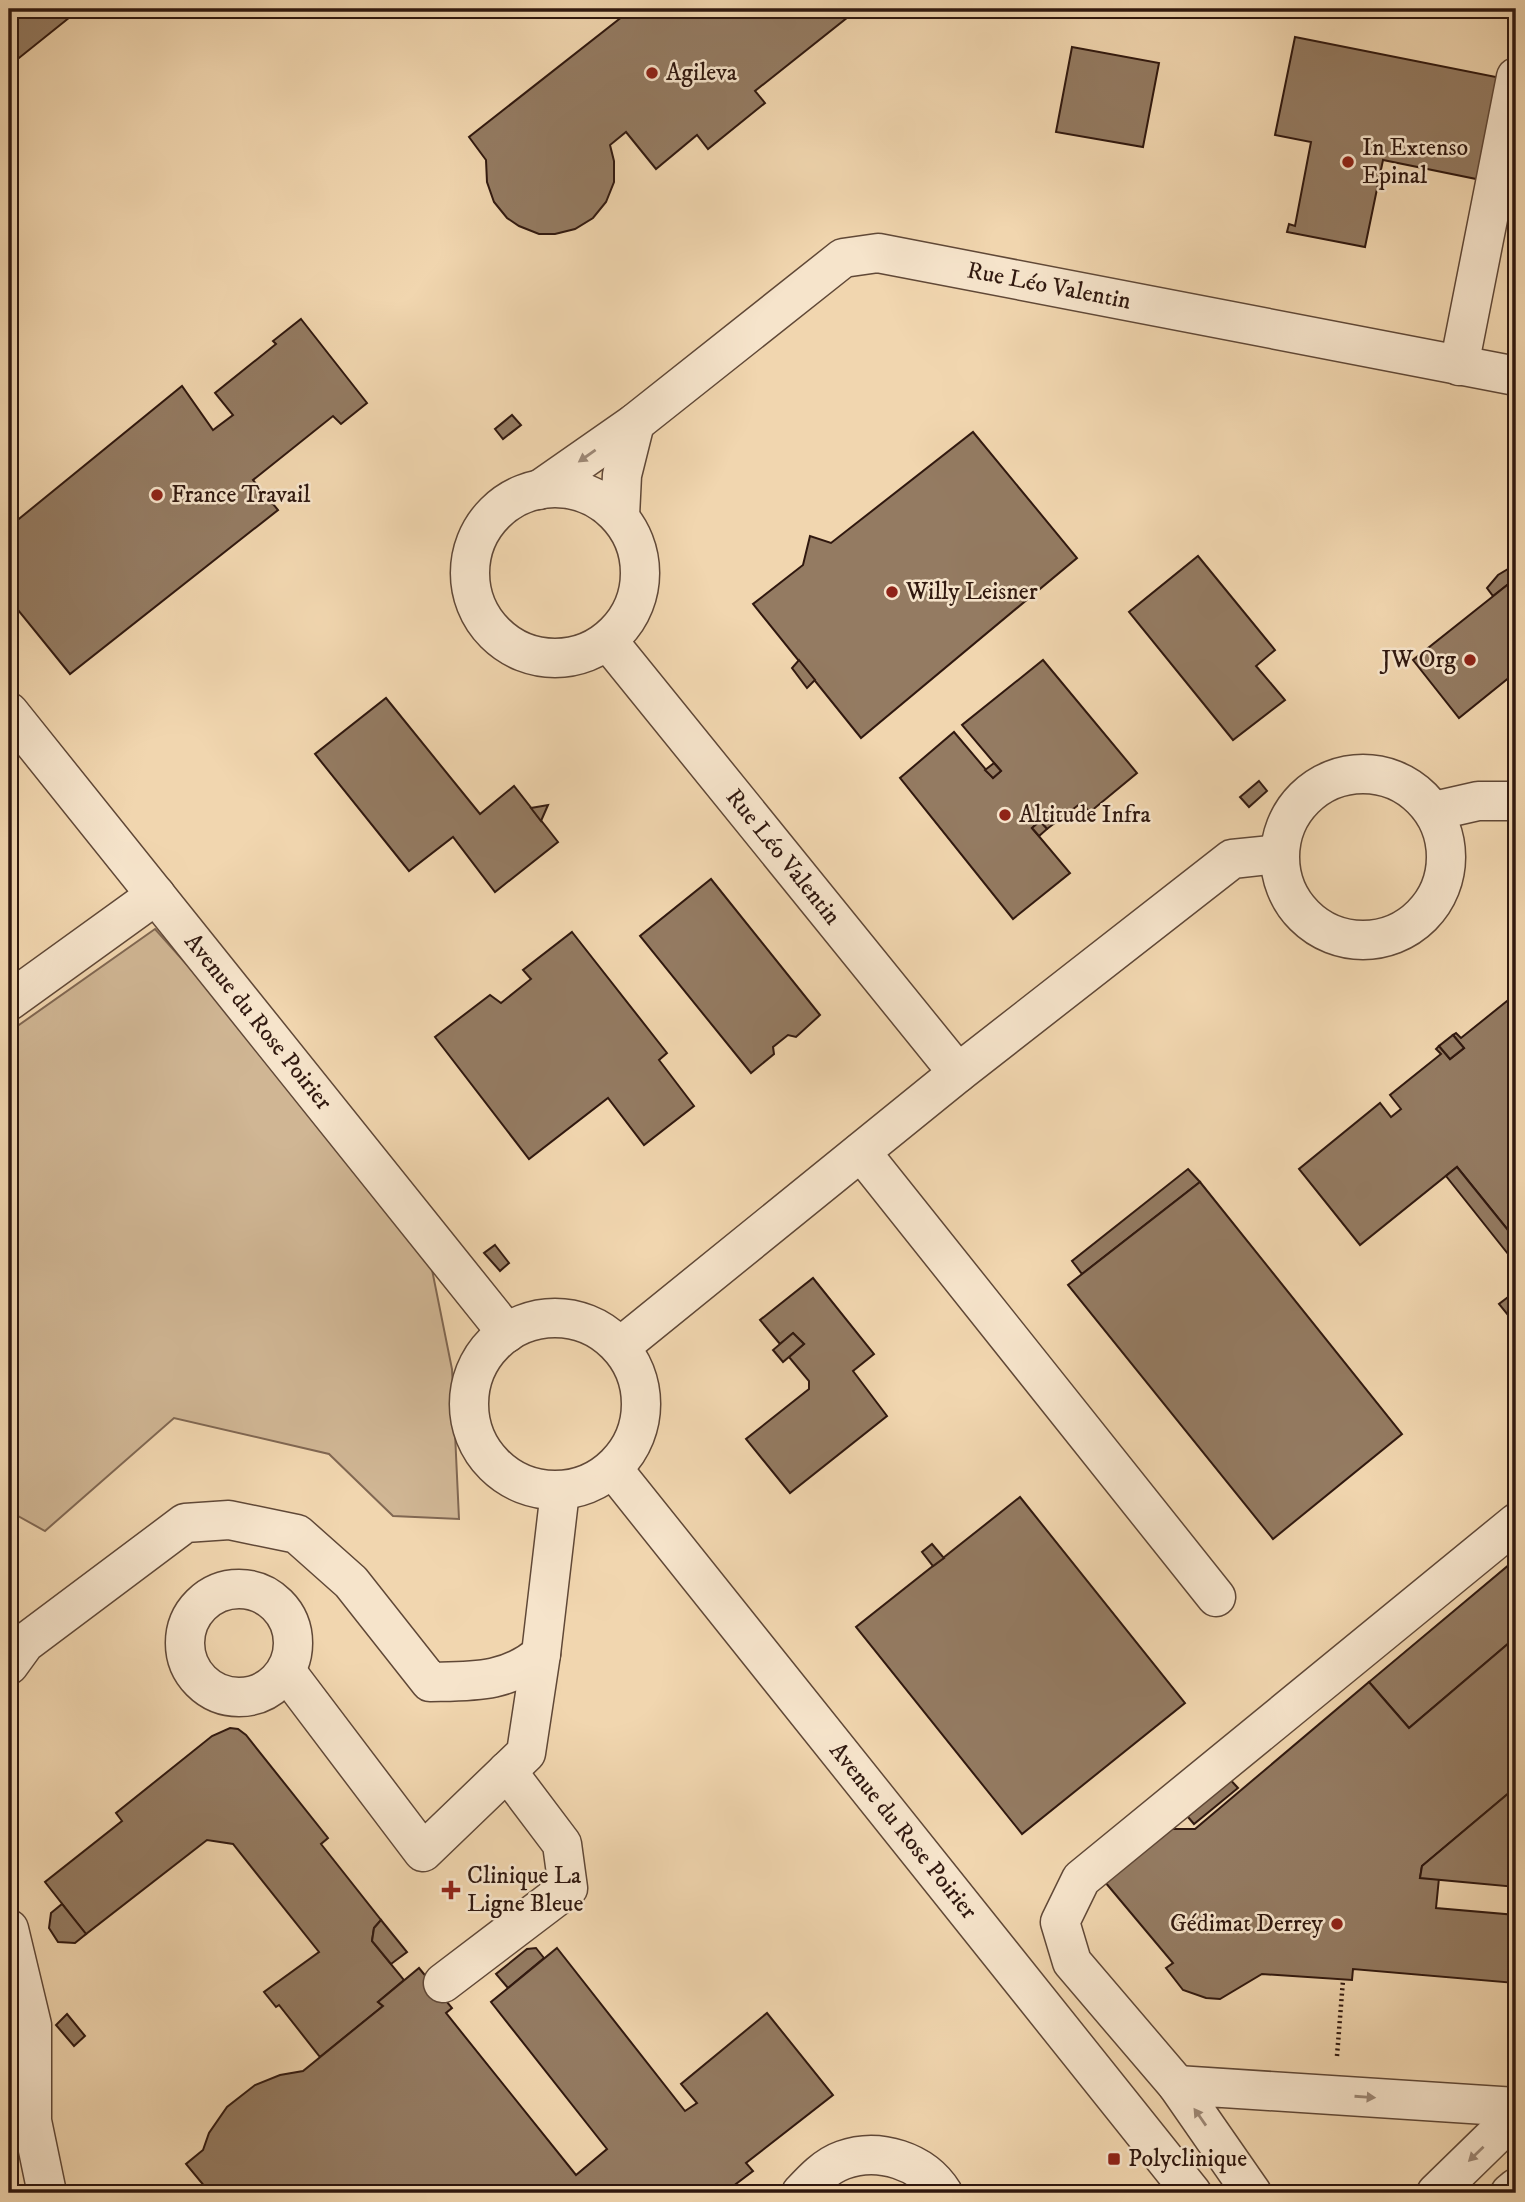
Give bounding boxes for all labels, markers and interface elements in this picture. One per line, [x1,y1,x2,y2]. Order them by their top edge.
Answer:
place label: Agileva [666,58,738,88]
marker: Agileva [644,65,660,81]
place label: In Extenso Epinal [1362,133,1468,191]
marker: In Extenso Epinal [1340,154,1356,170]
street label: Rue Léo Valentin [964,255,1134,317]
one-way arrow [578,449,596,463]
place label: France Travail [171,480,311,510]
marker: France Travail [149,487,165,503]
place label: Willy Leisner [905,577,1038,607]
marker: Willy Leisner [884,584,900,600]
place label: JW Org [1380,645,1456,675]
marker: JW Org [1462,652,1478,668]
street label: Rue Léo Valentin [719,783,847,931]
place label: Altitude Infra [1019,800,1152,830]
marker: Altitude Infra [997,807,1013,823]
street label: Avenue du Rose Poirier [177,927,339,1117]
street label: Avenue du Rose Poirier [822,1736,984,1926]
place label: Clinique La Ligne Bleue [467,1861,583,1919]
marker: Clinique La Ligne Bleue [441,1880,461,1900]
place label: Gédimat Derrey [1170,1909,1324,1939]
marker: Gédimat Derrey [1329,1916,1345,1932]
one-way arrow [1354,2092,1376,2103]
one-way arrow [1193,2108,1207,2126]
place label: Polyclinique [1128,2144,1247,2174]
one-way arrow [1468,2146,1485,2162]
marker: Polyclinique [1106,2151,1122,2167]

